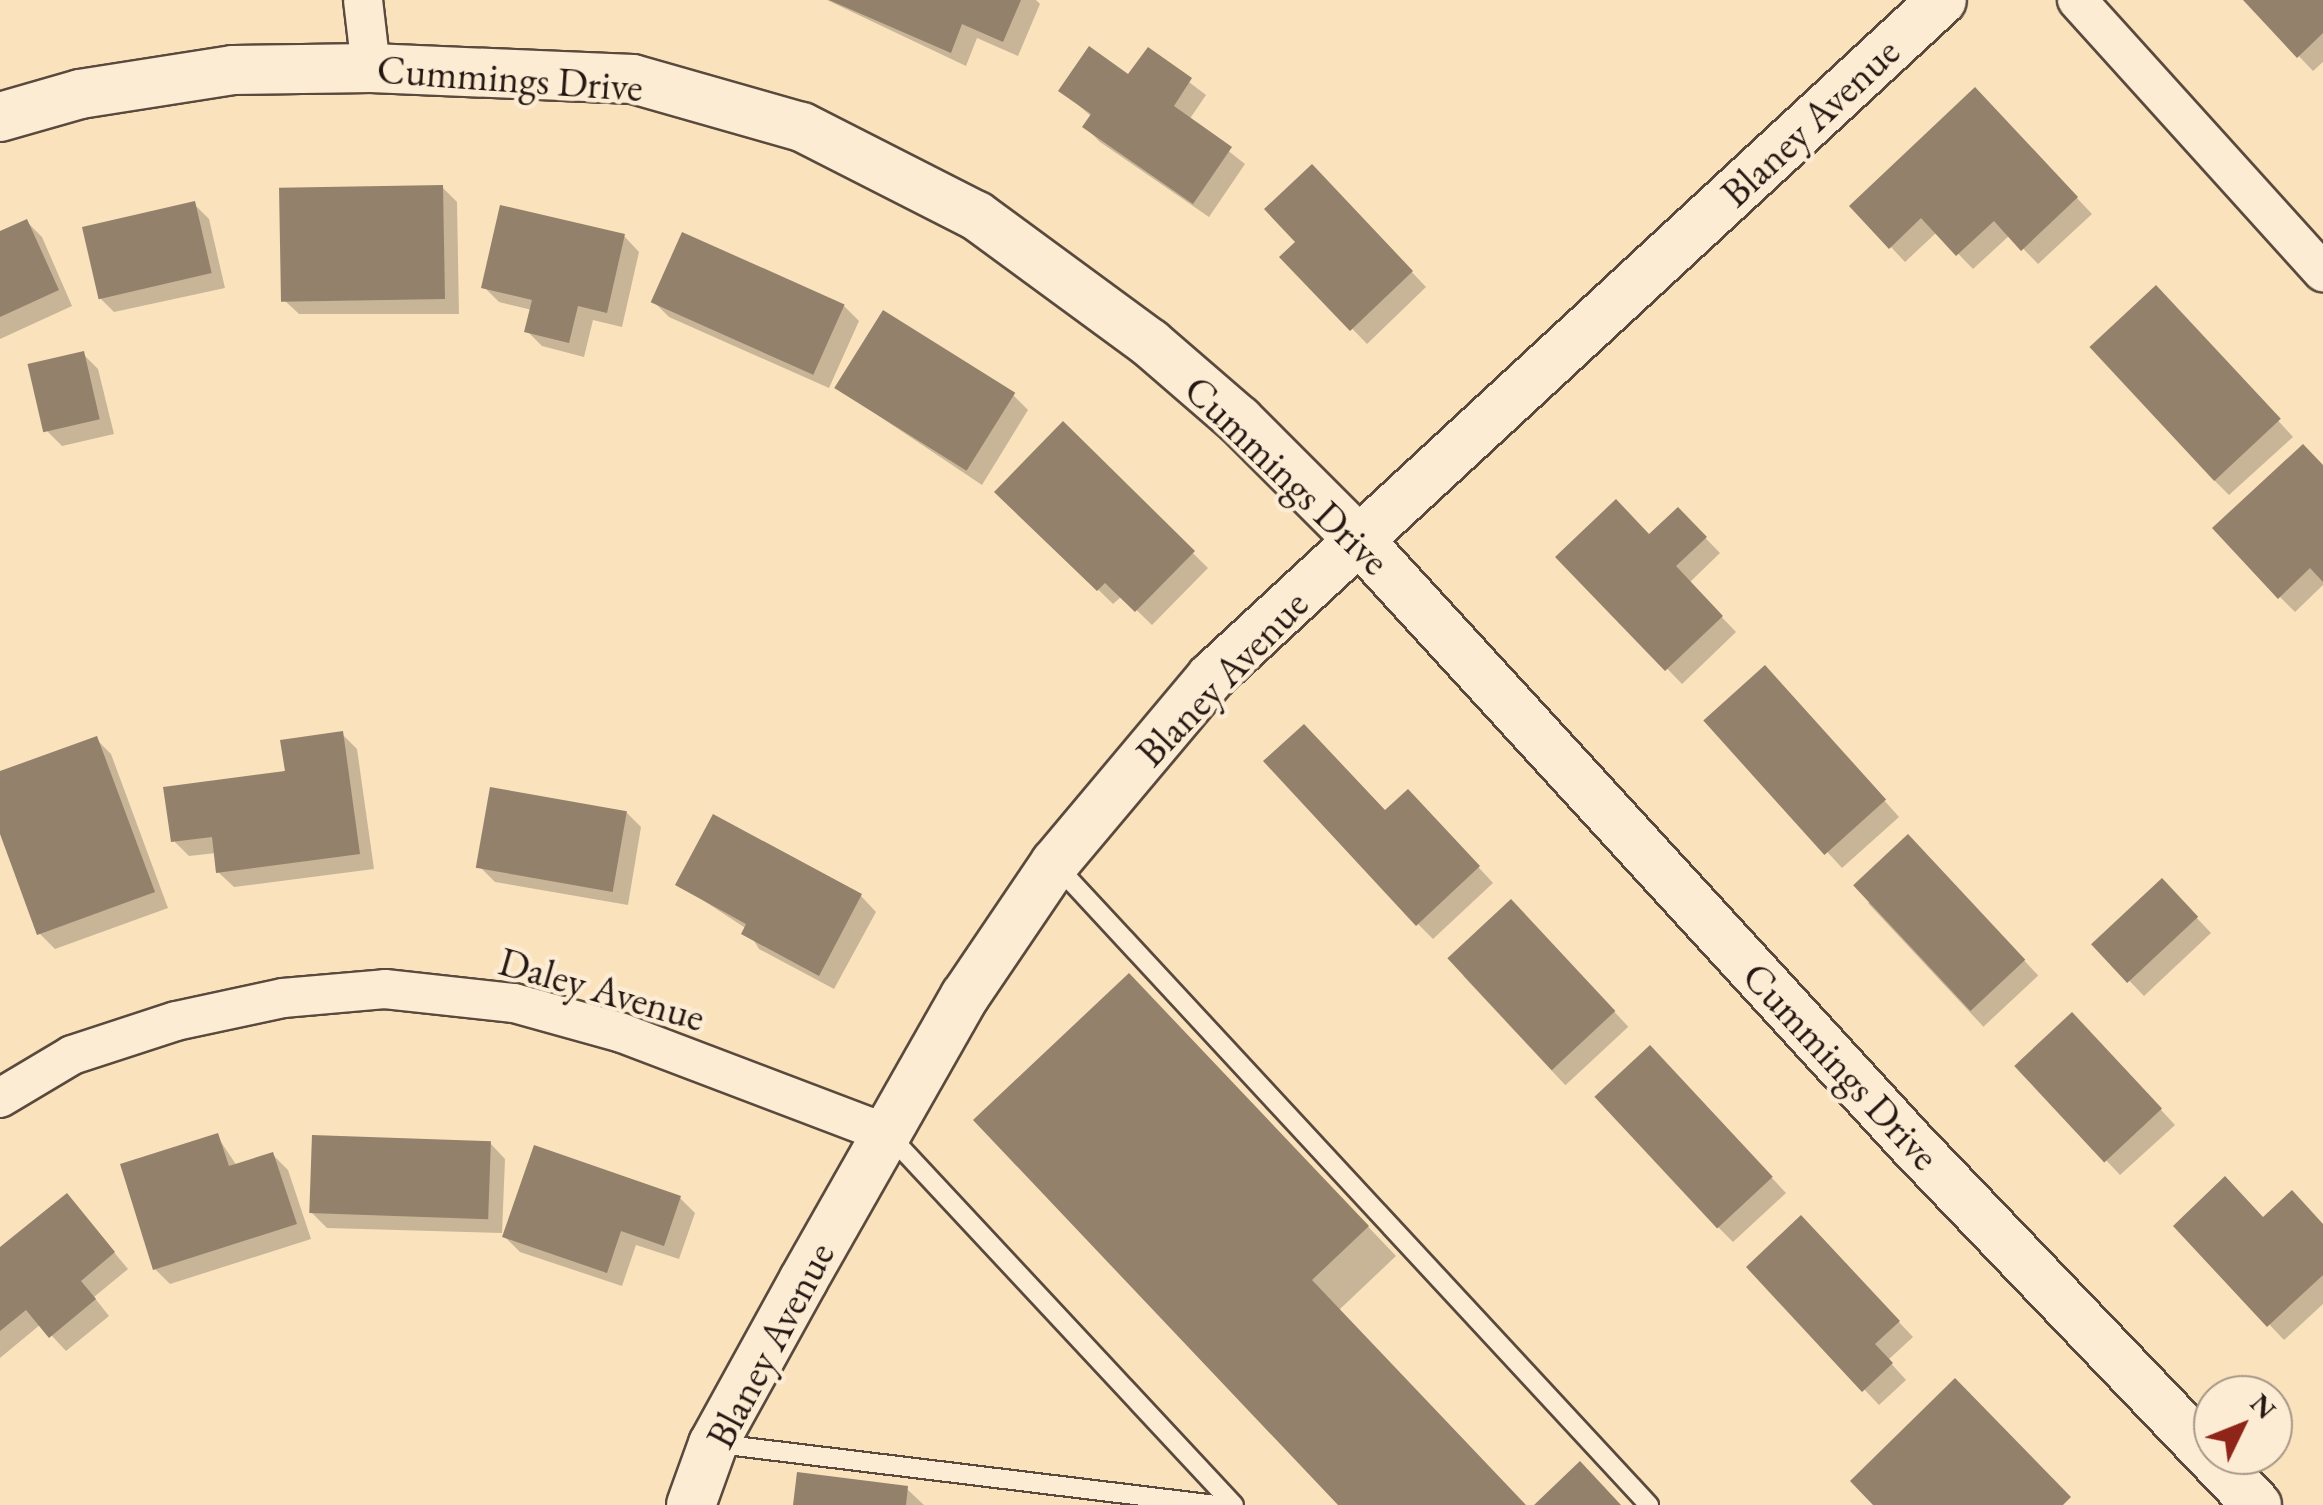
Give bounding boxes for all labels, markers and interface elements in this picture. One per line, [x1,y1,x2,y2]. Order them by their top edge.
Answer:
street label: Blaney Avenue [1711,27,1909,217]
street label: Cummings Drive [375,45,645,111]
street label: Cummings Drive [1175,365,1399,585]
street label: Blaney Avenue [1126,580,1318,776]
street label: Daley Avenue [494,937,710,1041]
street label: Cummings Drive [1733,952,1949,1180]
street label: Blaney Avenue [696,1234,844,1456]
north arrow [2193,1375,2293,1475]
text: N [2243,1385,2284,1426]

